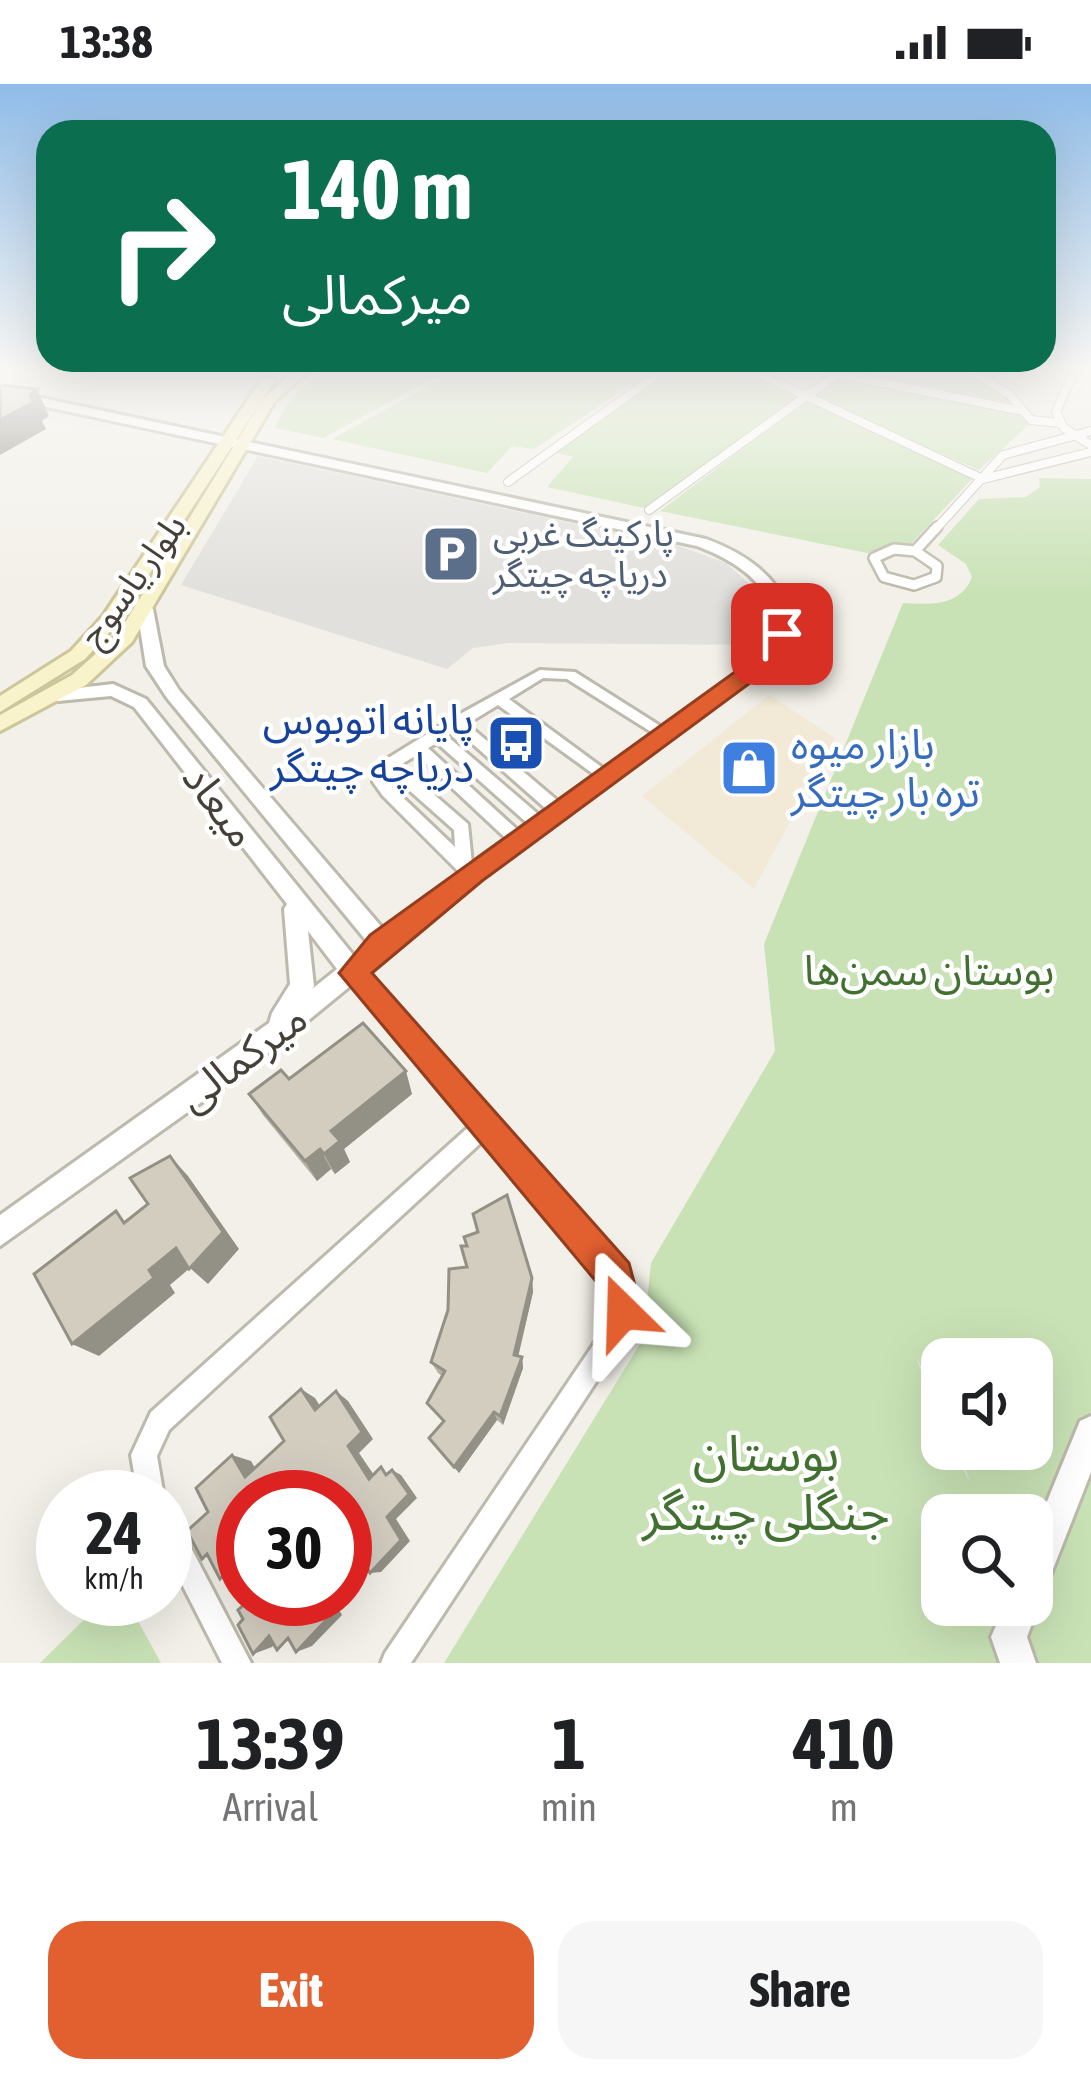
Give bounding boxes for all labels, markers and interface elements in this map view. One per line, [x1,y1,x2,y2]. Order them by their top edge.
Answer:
text: 13:38 [60,16,153,68]
text: 140 m [282,141,472,237]
icon: right [84,168,240,324]
text: میرکمالی [282,264,473,325]
street label: بلوار یاسوج [70,506,199,658]
place label: پارکینگ غربی دریاچه چیتگر [492,512,674,598]
parking icon: پارکینگ غربی دریاچه چیتگر [420,523,482,585]
pin [731,583,833,685]
icon: arrive [749,601,815,667]
place label: پایانه اتوبوس دریاچه چیتگر [263,695,474,794]
bus stop icon: پایانه اتوبوس دریاچه چیتگر [485,712,547,774]
place label: بازار میوه تره بار چیتگر [789,720,980,819]
shop icon: بازار میوه تره بار چیتگر [718,737,780,799]
street label: میعاد [173,754,267,856]
park label: بوستان سمن‌ها [804,946,1054,995]
street label: میرکمالی [168,993,316,1122]
position arrow [560,1249,686,1375]
map controls [921,1338,1053,1626]
button: sound [921,1338,1053,1470]
park label: بوستان جنگلی چیتگر [640,1423,890,1545]
speed limit sign: 30 [216,1470,372,1626]
button: search [921,1494,1053,1626]
text: 24 [86,1498,142,1567]
text: km/h [84,1561,144,1595]
text: 13:39 [196,1702,345,1784]
text: 1 [552,1702,586,1784]
text: 410 [793,1702,895,1784]
text: Arrival [223,1785,318,1829]
text: min [541,1785,597,1829]
text: m [830,1785,858,1829]
button: Exit [48,1921,534,2059]
button: Share [558,1921,1043,2059]

